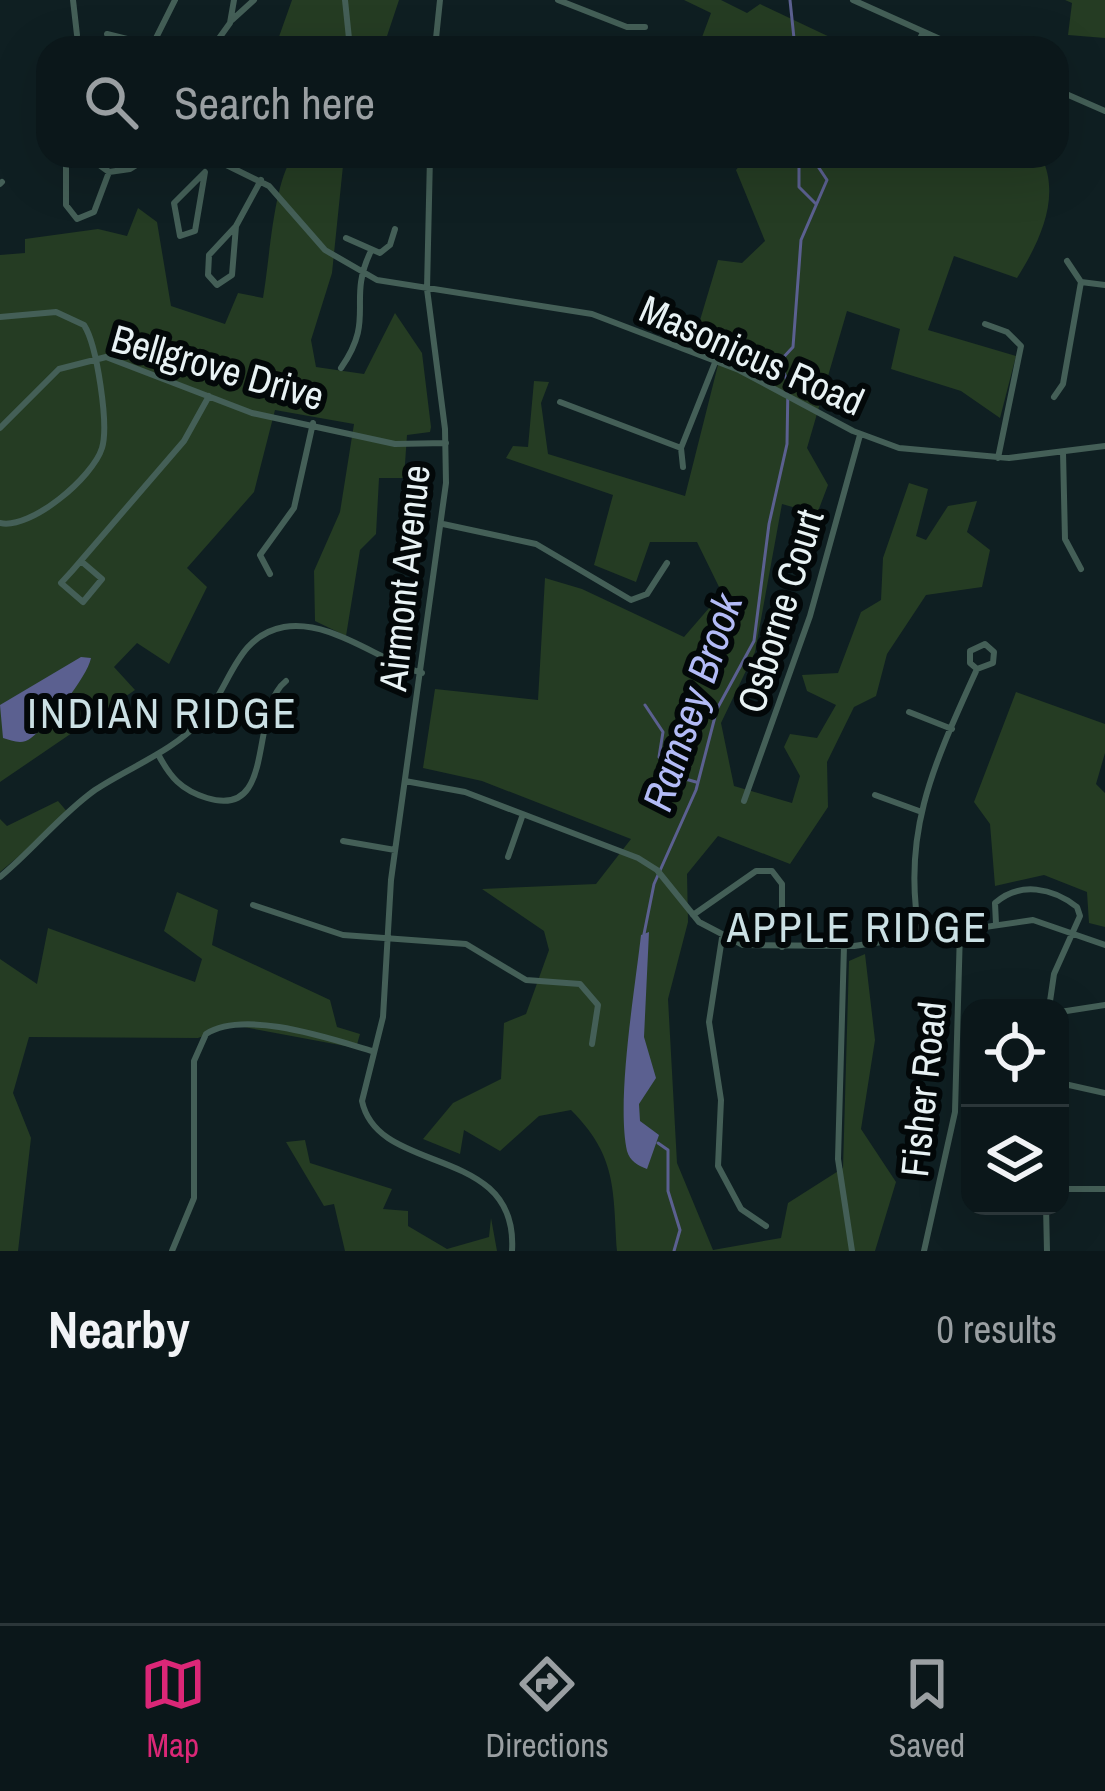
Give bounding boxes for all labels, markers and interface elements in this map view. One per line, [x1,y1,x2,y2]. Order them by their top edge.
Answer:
search box [36,36,1069,168]
icon: search [78,69,144,135]
text: Search here [174,72,375,133]
street label: Masonicus Road [632,282,872,428]
street label: Bellgrove Drive [106,312,330,422]
street label: Airmont Avenue [366,462,442,695]
street label: Osborne Court [724,503,836,719]
water label: Ramsey Brook [629,584,756,818]
district label: INDIAN RIDGE [27,685,299,741]
district label: APPLE RIDGE [726,899,989,955]
street label: Fisher Road [888,999,958,1179]
map controls [961,999,1069,1215]
button: locate [961,999,1069,1107]
button: layers [961,1107,1069,1215]
text: Nearby [48,1295,190,1364]
text: 0 results [936,1303,1057,1355]
tab: Map [140,1651,206,1767]
tab: Directions [485,1651,609,1767]
tab: Saved [888,1651,965,1767]

